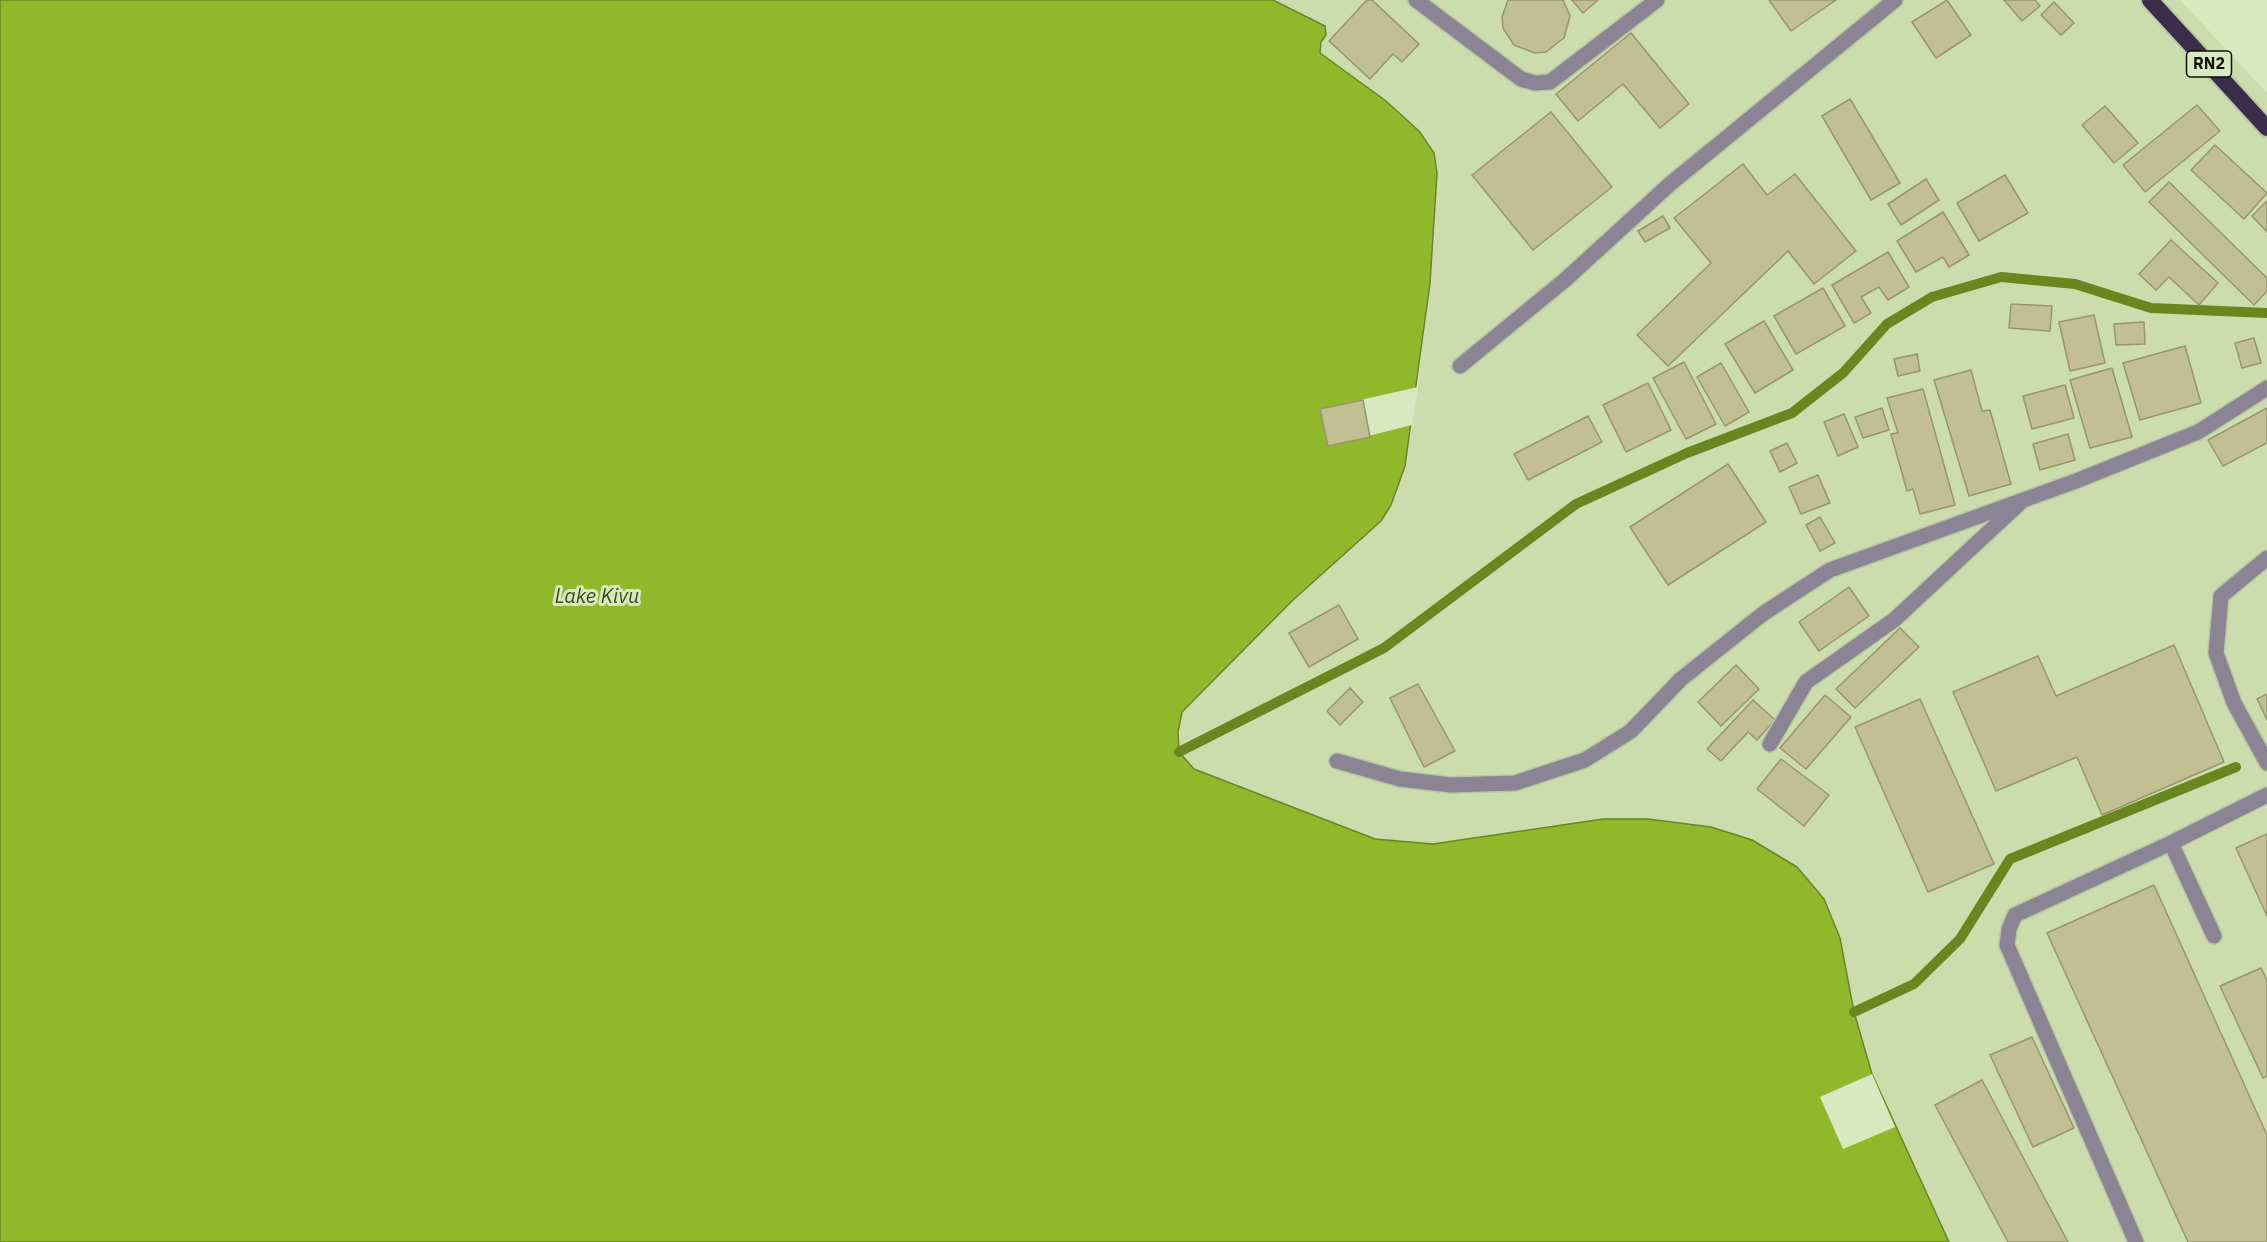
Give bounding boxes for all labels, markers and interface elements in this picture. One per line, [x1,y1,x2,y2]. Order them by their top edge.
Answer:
road number: RN2 [2186,51,2232,77]
water label: Lake Kivu [555,585,639,609]

